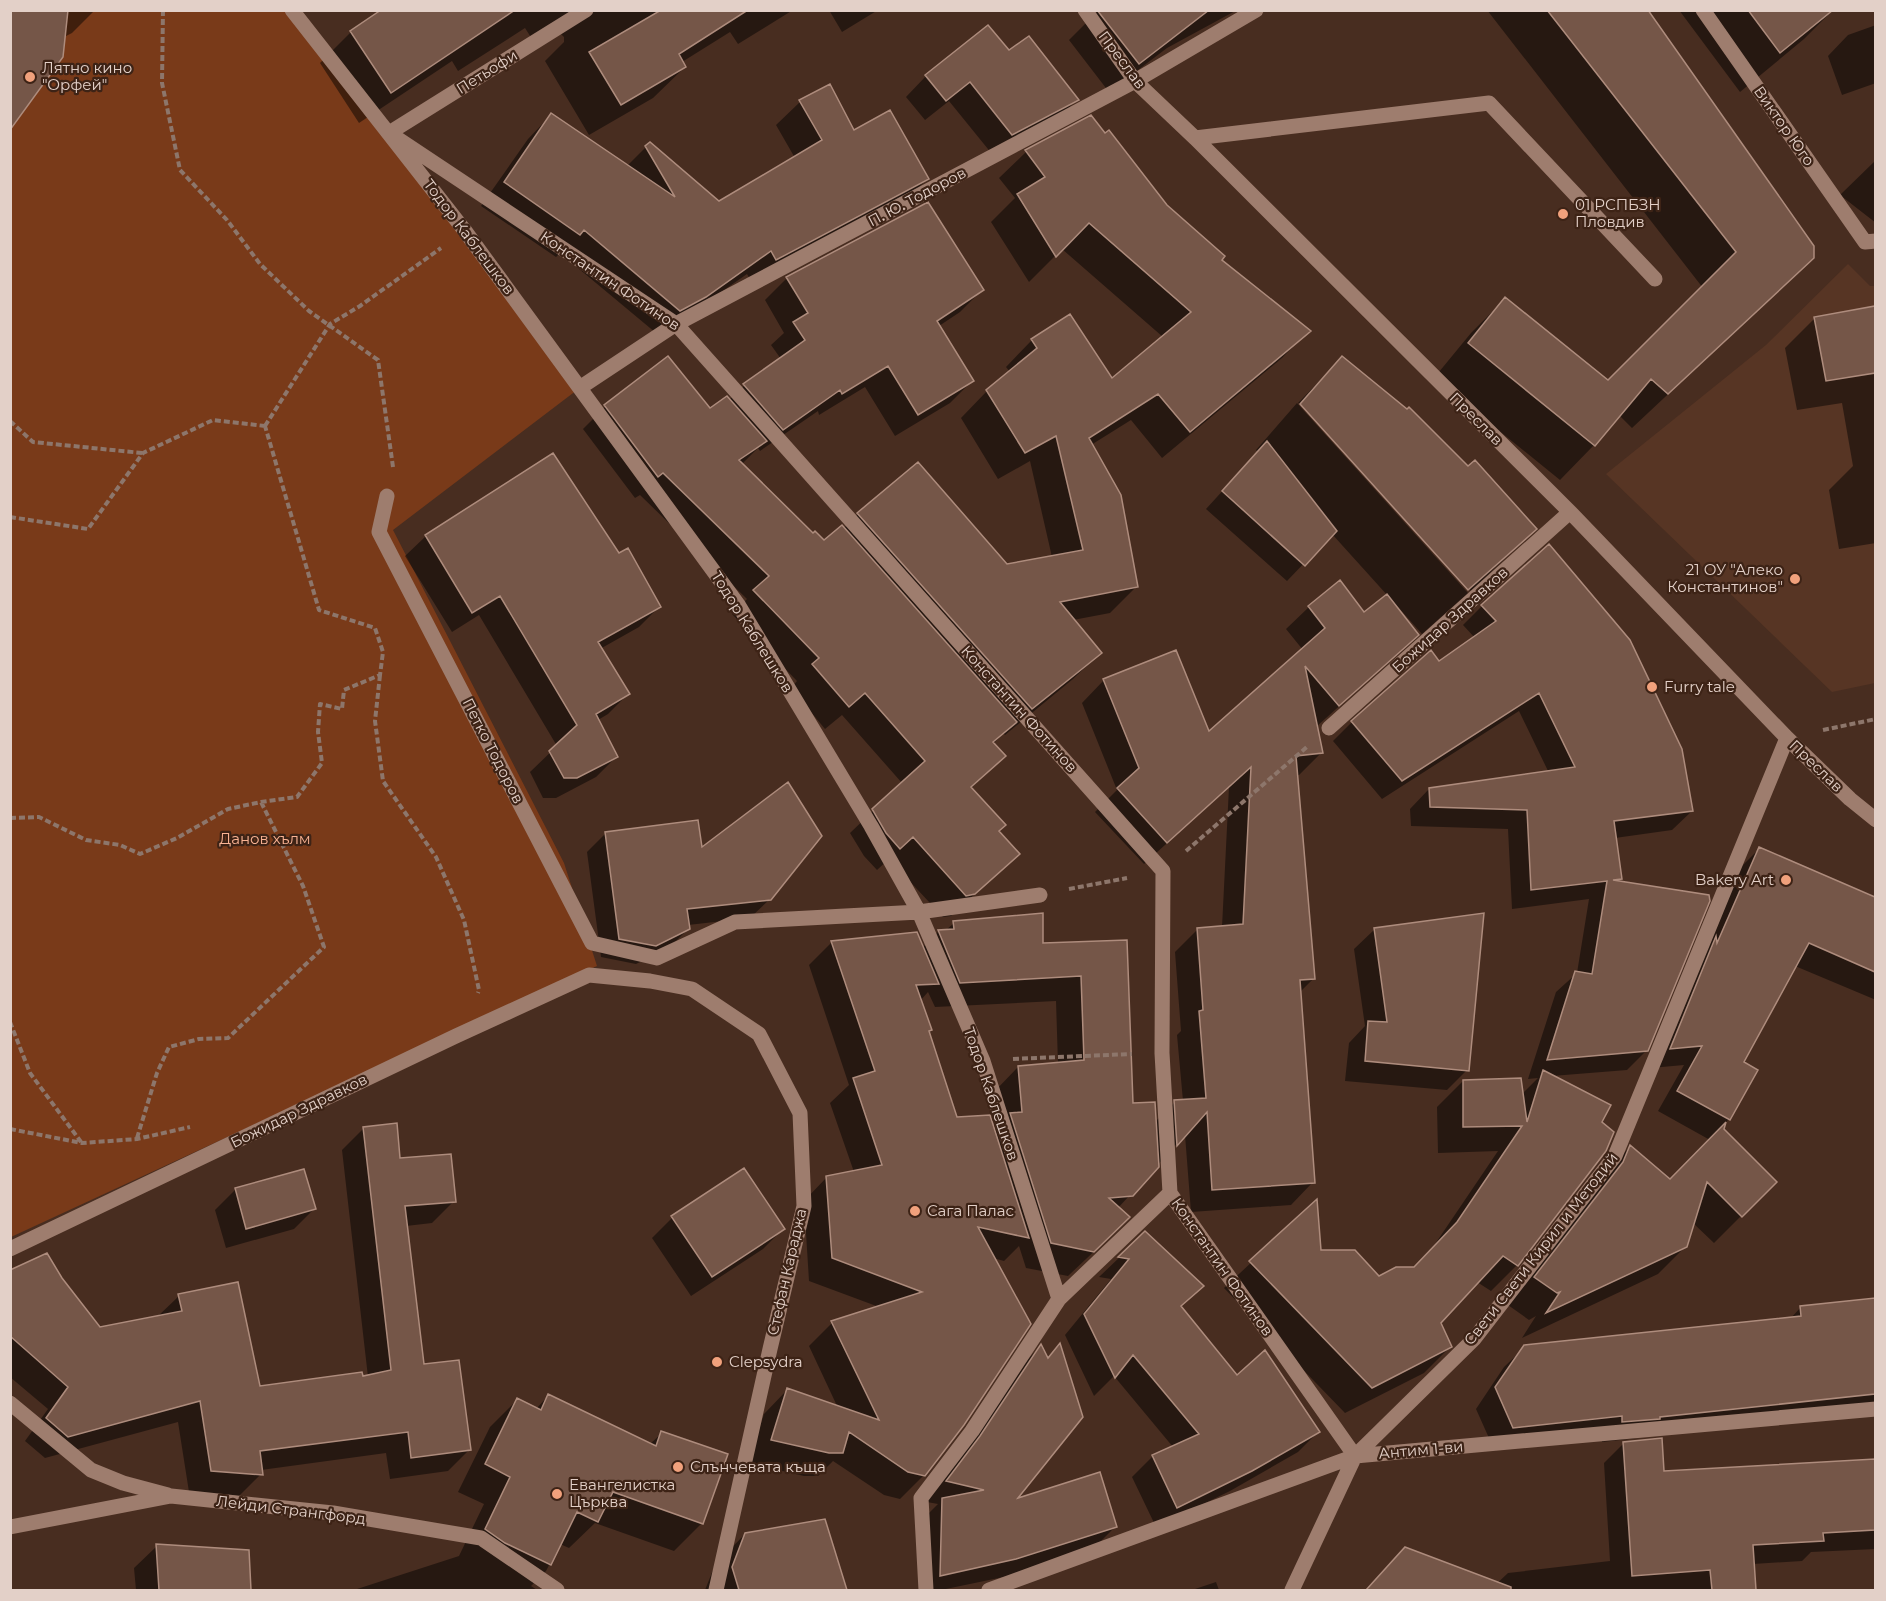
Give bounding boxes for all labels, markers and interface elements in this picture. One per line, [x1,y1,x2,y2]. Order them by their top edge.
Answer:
street label: Преслав [1095,27,1150,92]
street label: Петьофи [453,45,521,98]
place label: Лятно кино "Орфей" [42,58,132,94]
marker: Лятно кино "Орфей" [23,70,37,84]
street label: Виктор Юго [1750,82,1819,169]
street label: П. Ю. Тодоров [864,163,969,230]
street label: Тодор Каблешков [420,175,519,298]
place label: 01 РСПБЗН Пловдив [1575,195,1661,231]
marker: 01 РСПБЗН Пловдив [1556,207,1570,221]
street label: Константин Фотинов [537,227,684,335]
street label: Преслав [1446,388,1507,449]
place label: 21 ОУ "Алеко Константинов" [1667,560,1783,596]
street label: Божидар Здравков [1388,562,1512,677]
street label: Тодор Каблешков [707,567,797,696]
marker: 21 ОУ "Алеко Константинов" [1788,572,1802,586]
street label: Константин Фотинов [957,641,1082,776]
place label: Furry tale [1664,677,1735,696]
marker: Furry tale [1645,680,1659,694]
street label: Петко Тодоров [459,695,528,807]
street label: Преслав [1785,735,1847,796]
park label: Данов хълм [219,829,311,848]
place label: Bakery Art [1695,870,1774,889]
marker: Bakery Art [1779,873,1793,887]
street label: Тодор Каблешков [960,1025,1023,1163]
street label: Божидар Здравков [227,1069,370,1152]
street label: Свети Свети Кирил и Методий [1459,1149,1622,1349]
street label: Константин Фотинов [1167,1194,1277,1340]
place label: Сага Палас [927,1201,1014,1220]
marker: Сага Палас [908,1204,922,1218]
street label: Стефан Караджа [763,1207,810,1337]
place label: Clepsydra [729,1352,803,1371]
marker: Clepsydra [710,1355,724,1369]
street label: Антим 1-ви [1378,1436,1464,1463]
place label: Слънчевата къща [690,1457,826,1476]
marker: Слънчевата къща [671,1460,685,1474]
place label: Евангелистка Църква [569,1475,675,1511]
marker: Евангелистка Църква [550,1487,564,1501]
street label: Лейди Странгфорд [215,1491,367,1528]

